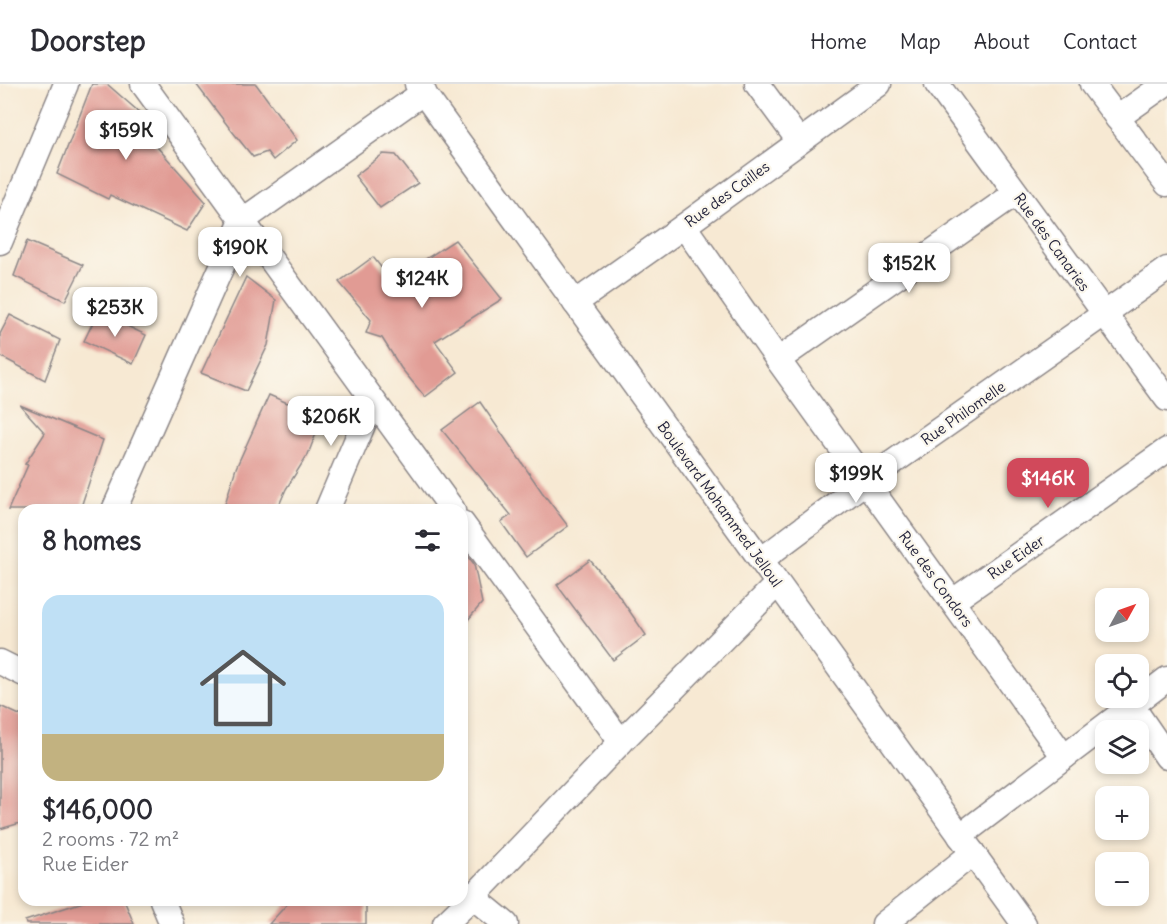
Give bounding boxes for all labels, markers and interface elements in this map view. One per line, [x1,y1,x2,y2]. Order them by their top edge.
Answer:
text: Doorstep [30,23,146,59]
text: Home [810,28,867,55]
text: Map [900,28,941,55]
text: About [974,28,1030,55]
text: Contact [1063,28,1137,55]
pin: $159K [84,110,168,161]
text: $159K [99,117,153,142]
street label: Rue des Cailles [681,157,773,231]
street label: Rue des Canaries [1010,189,1094,295]
pin: $190K [198,227,282,278]
text: $190K [212,234,268,259]
pin: $152K [867,243,951,294]
text: $152K [882,250,936,275]
pin: $124K [380,258,464,309]
text: $124K [395,265,449,290]
pin: $253K [73,287,157,338]
text: $253K [86,294,144,319]
street label: Rue Philomelle [917,377,1009,449]
pin: $206K [289,396,373,447]
text: $206K [301,403,361,428]
street label: Boulevard Mohammed Jelloul [654,418,786,590]
pin: $199K [814,453,898,504]
pin: $146K [1006,458,1090,509]
text: $199K [829,460,883,485]
text: $146K [1021,465,1075,490]
text: 8 homes [42,524,141,557]
icon: filters [411,524,444,557]
street label: Rue des Condors [895,527,977,631]
street label: Rue Eider [984,531,1048,583]
north arrow [1095,588,1149,642]
map controls [1095,588,1149,906]
icon: home [189,634,297,742]
button: locate [1095,654,1149,708]
button: layers [1095,720,1149,774]
button: + [1095,786,1149,840]
text: $146,000 [42,793,153,826]
text: 2 rooms · 72 m² [42,826,179,851]
text: Rue Eider [42,851,129,876]
button: − [1095,852,1149,906]

